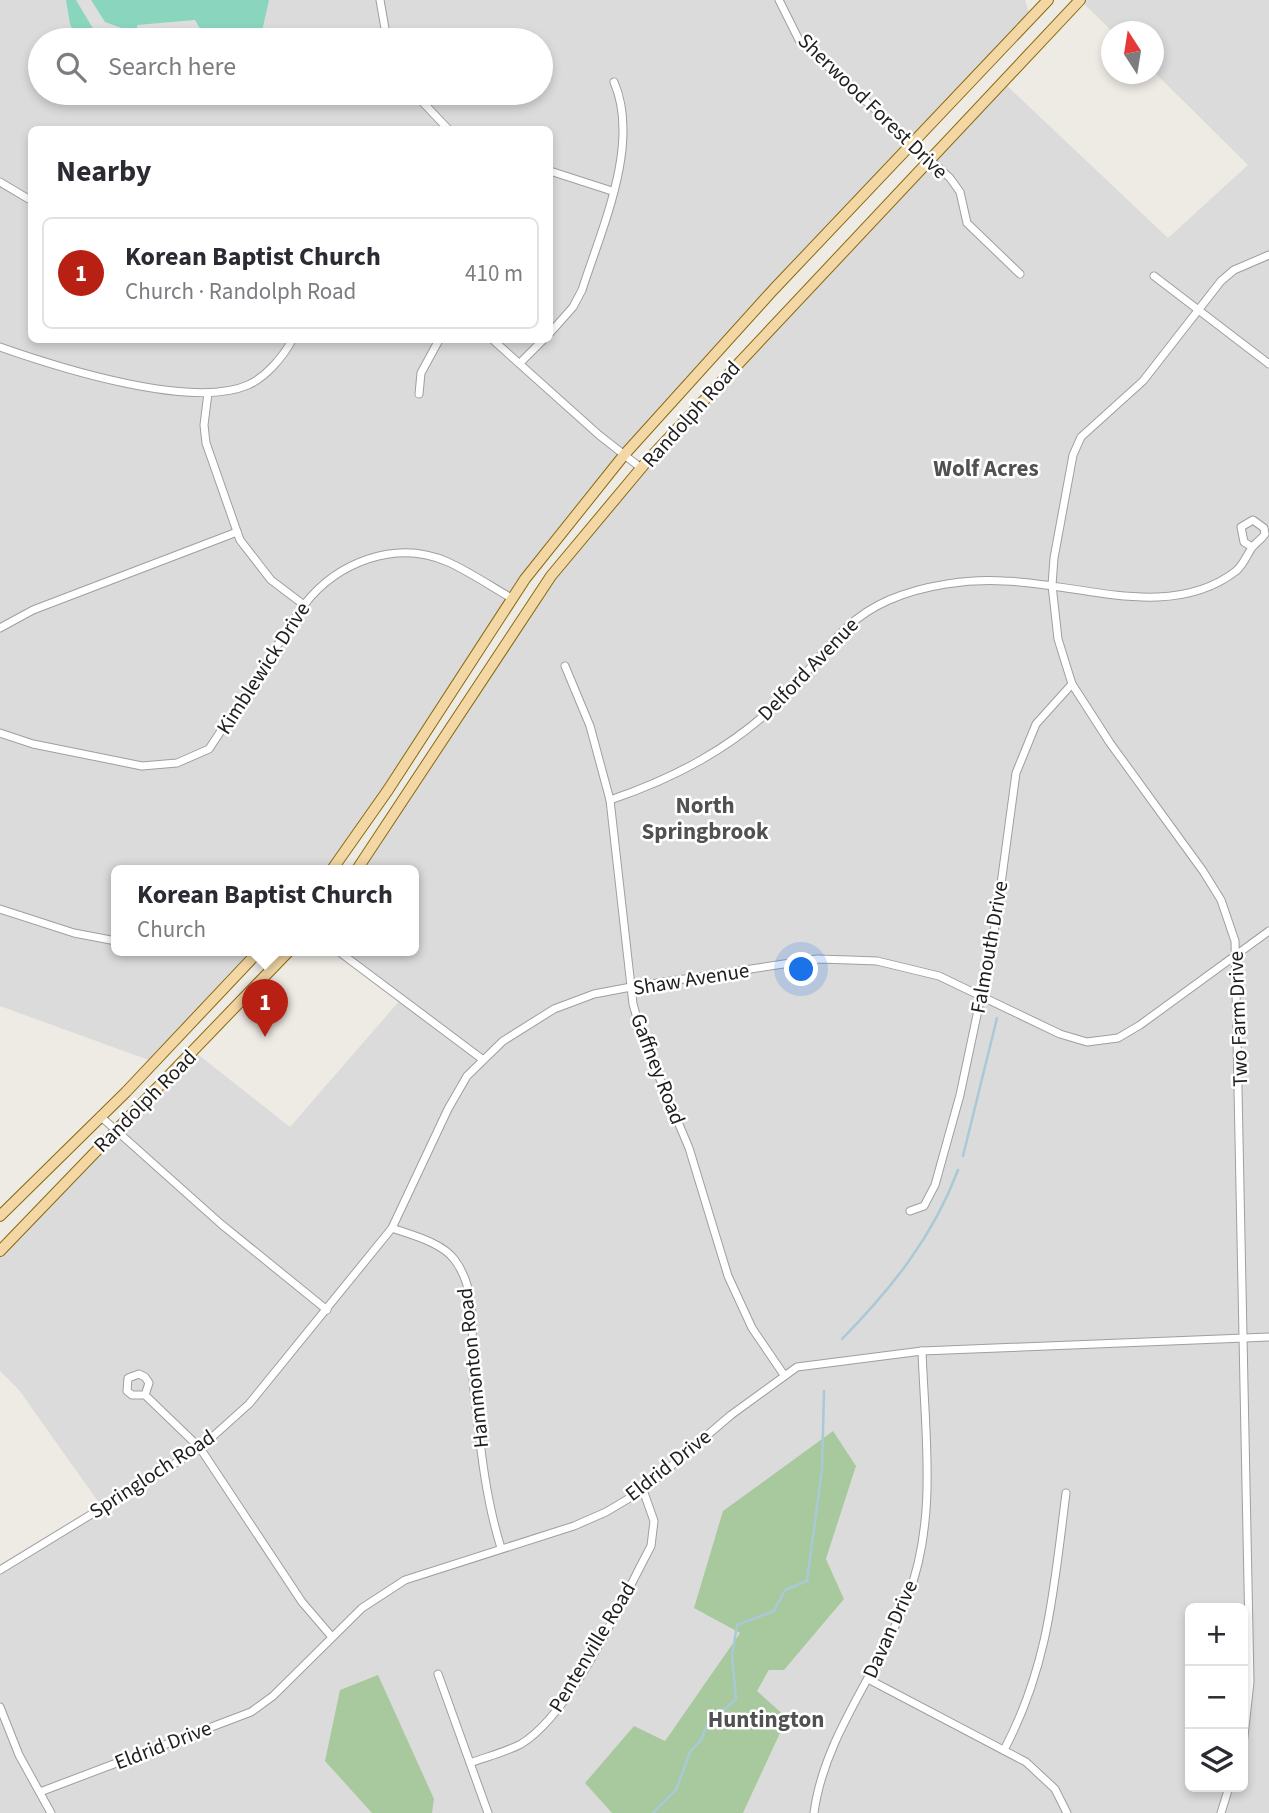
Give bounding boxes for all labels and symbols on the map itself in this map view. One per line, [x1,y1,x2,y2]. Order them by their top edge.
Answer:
north arrow [1101,21,1164,84]
street label: Sherwood Forest Drive [791,26,955,186]
street label: Randolph Road [635,354,747,474]
district label: Wolf Acres [933,452,1039,485]
street label: Kimblewick Drive [209,596,317,740]
street label: Delford Avenue [751,611,865,727]
district label: North Springbrook [641,789,769,848]
street label: Falmouth Drive [963,878,1015,1016]
street label: Two Farm Drive [1221,951,1255,1087]
your location [784,952,818,986]
street label: Shaw Avenue [631,955,751,1003]
pin: 1 [242,979,288,1037]
street label: Gaffney Road [623,1009,693,1129]
street label: Randolph Road [87,1043,203,1159]
street label: Hammonton Road [450,1286,496,1450]
street label: Springloch Road [83,1422,221,1526]
street label: Eldrid Drive [619,1422,717,1508]
street label: Davan Drive [855,1575,925,1683]
street label: Pentenville Road [541,1576,643,1718]
district label: Huntington [708,1703,824,1736]
street label: Eldrid Drive [110,1713,216,1777]

